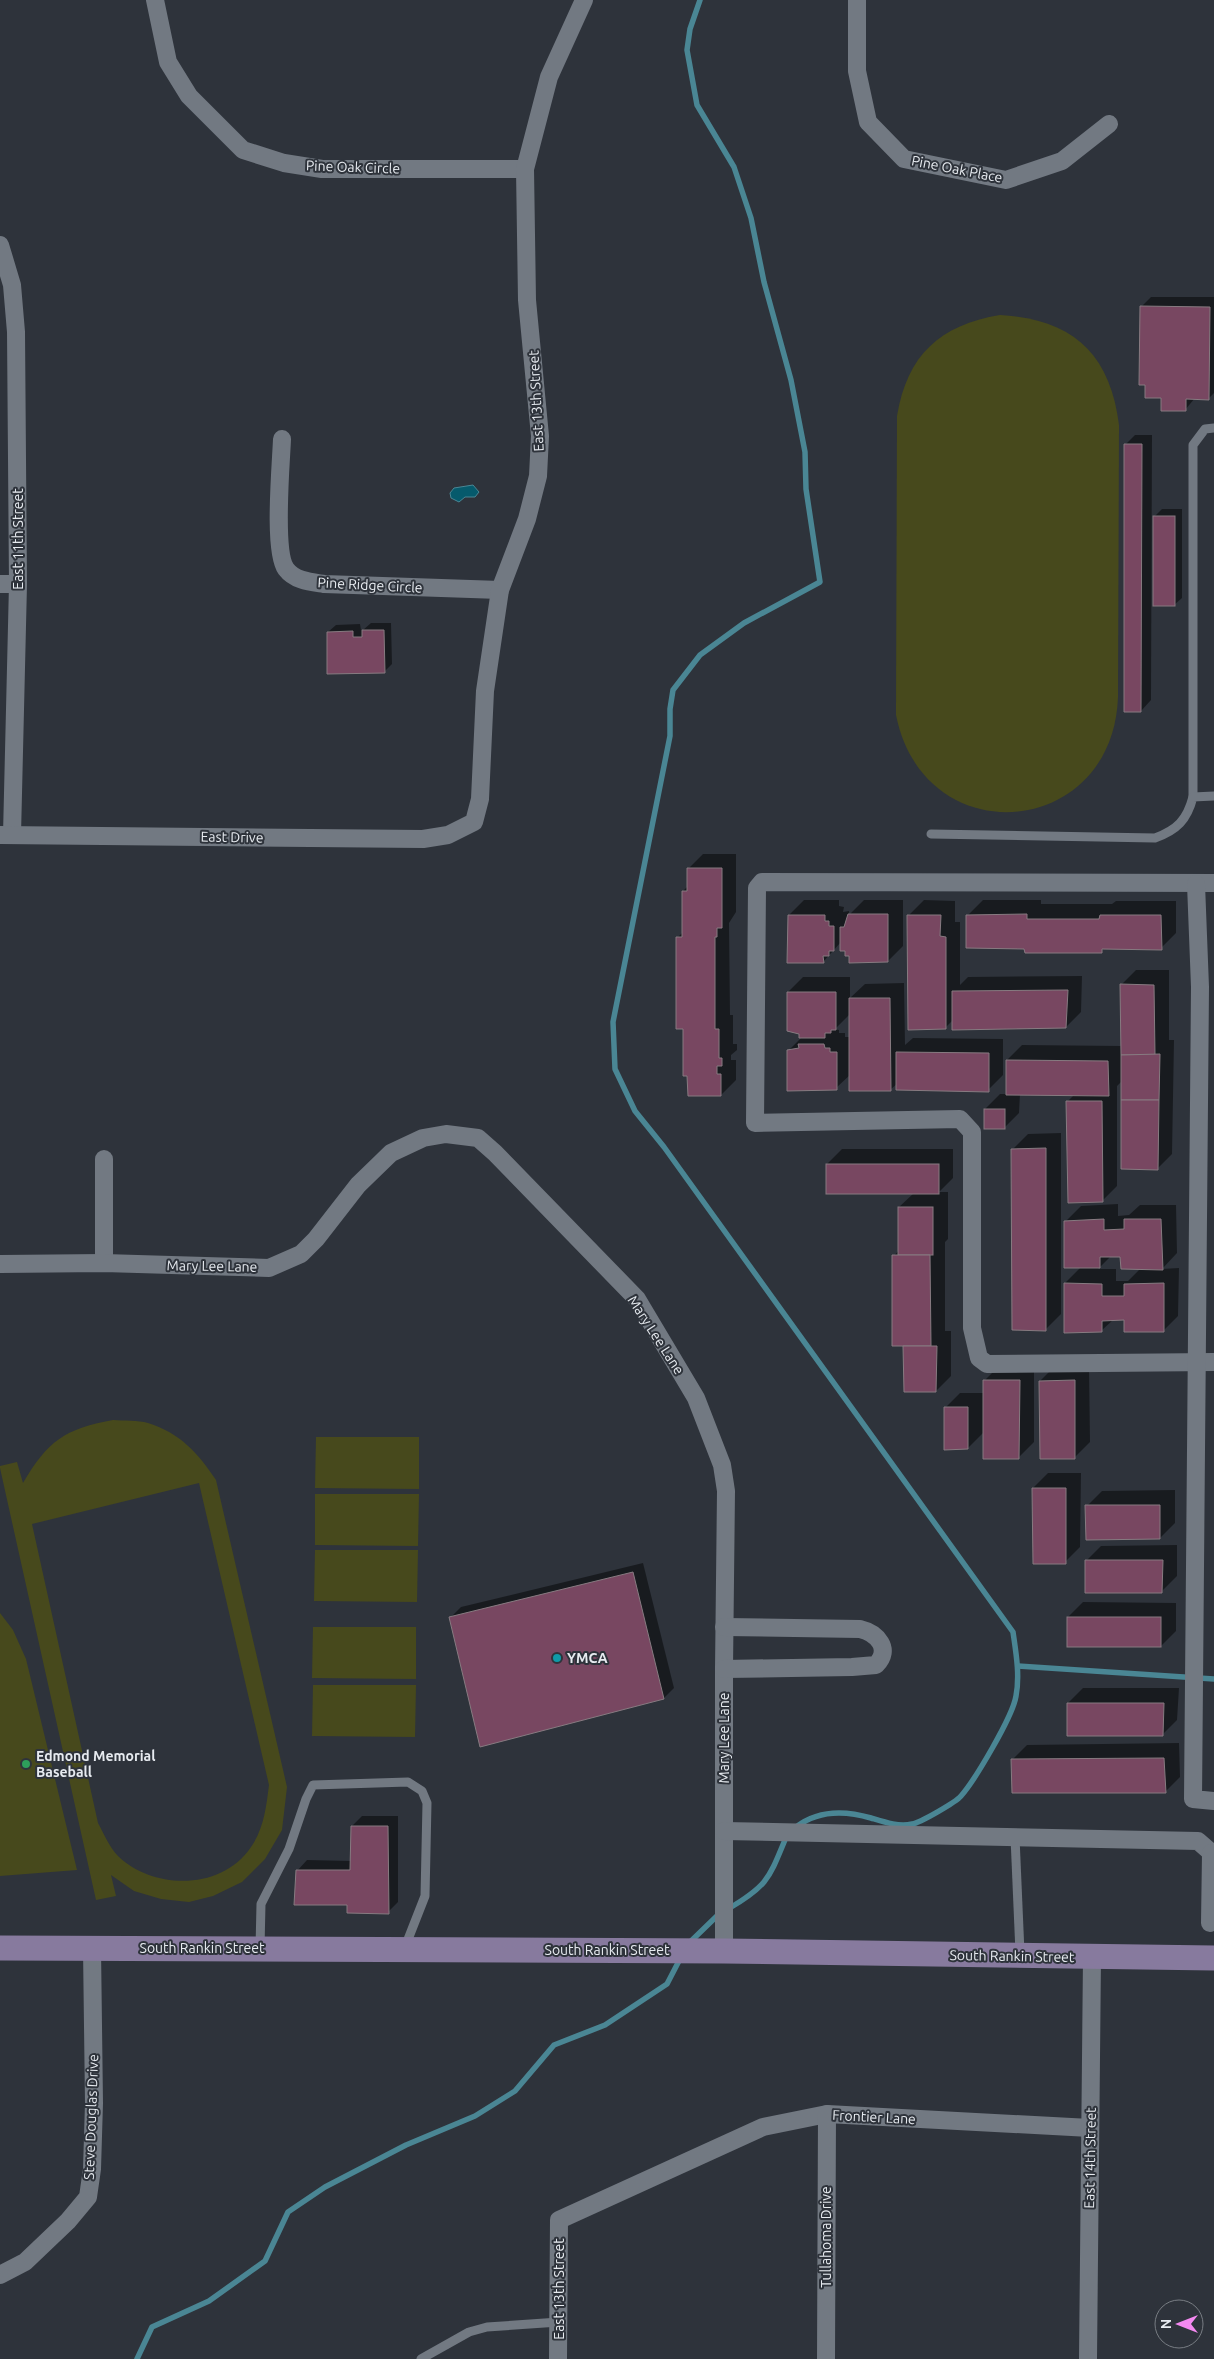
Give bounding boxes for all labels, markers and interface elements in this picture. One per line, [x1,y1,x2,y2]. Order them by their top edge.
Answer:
street label: Pine Oak Place [910,152,1004,186]
street label: Pine Oak Circle [306,157,400,177]
street label: East 13th Street [525,349,547,452]
street label: East 11th Street [10,488,26,590]
street label: Pine Ridge Circle [317,574,423,596]
street label: East Drive [200,828,264,846]
street label: Mary Lee Lane [166,1257,258,1275]
street label: Mary Lee Lane [625,1293,687,1377]
place label: YMCA [567,1650,608,1666]
marker: YMCA [551,1652,563,1664]
street label: Mary Lee Lane [716,1693,732,1783]
place label: Edmond Memorial Baseball [36,1748,155,1780]
marker: Edmond Memorial Baseball [20,1758,32,1770]
street label: South Rankin Street [140,1940,265,1956]
street label: South Rankin Street [545,1942,670,1958]
street label: South Rankin Street [949,1947,1075,1965]
street label: Steve Douglas Drive [81,2054,101,2180]
street label: Frontier Lane [832,2107,916,2127]
street label: East 14th Street [1081,2107,1099,2209]
street label: Tullahoma Drive [818,2186,834,2288]
street label: East 13th Street [551,2238,567,2340]
north arrow [1154,2299,1204,2349]
text: N [1158,2319,1174,2329]

